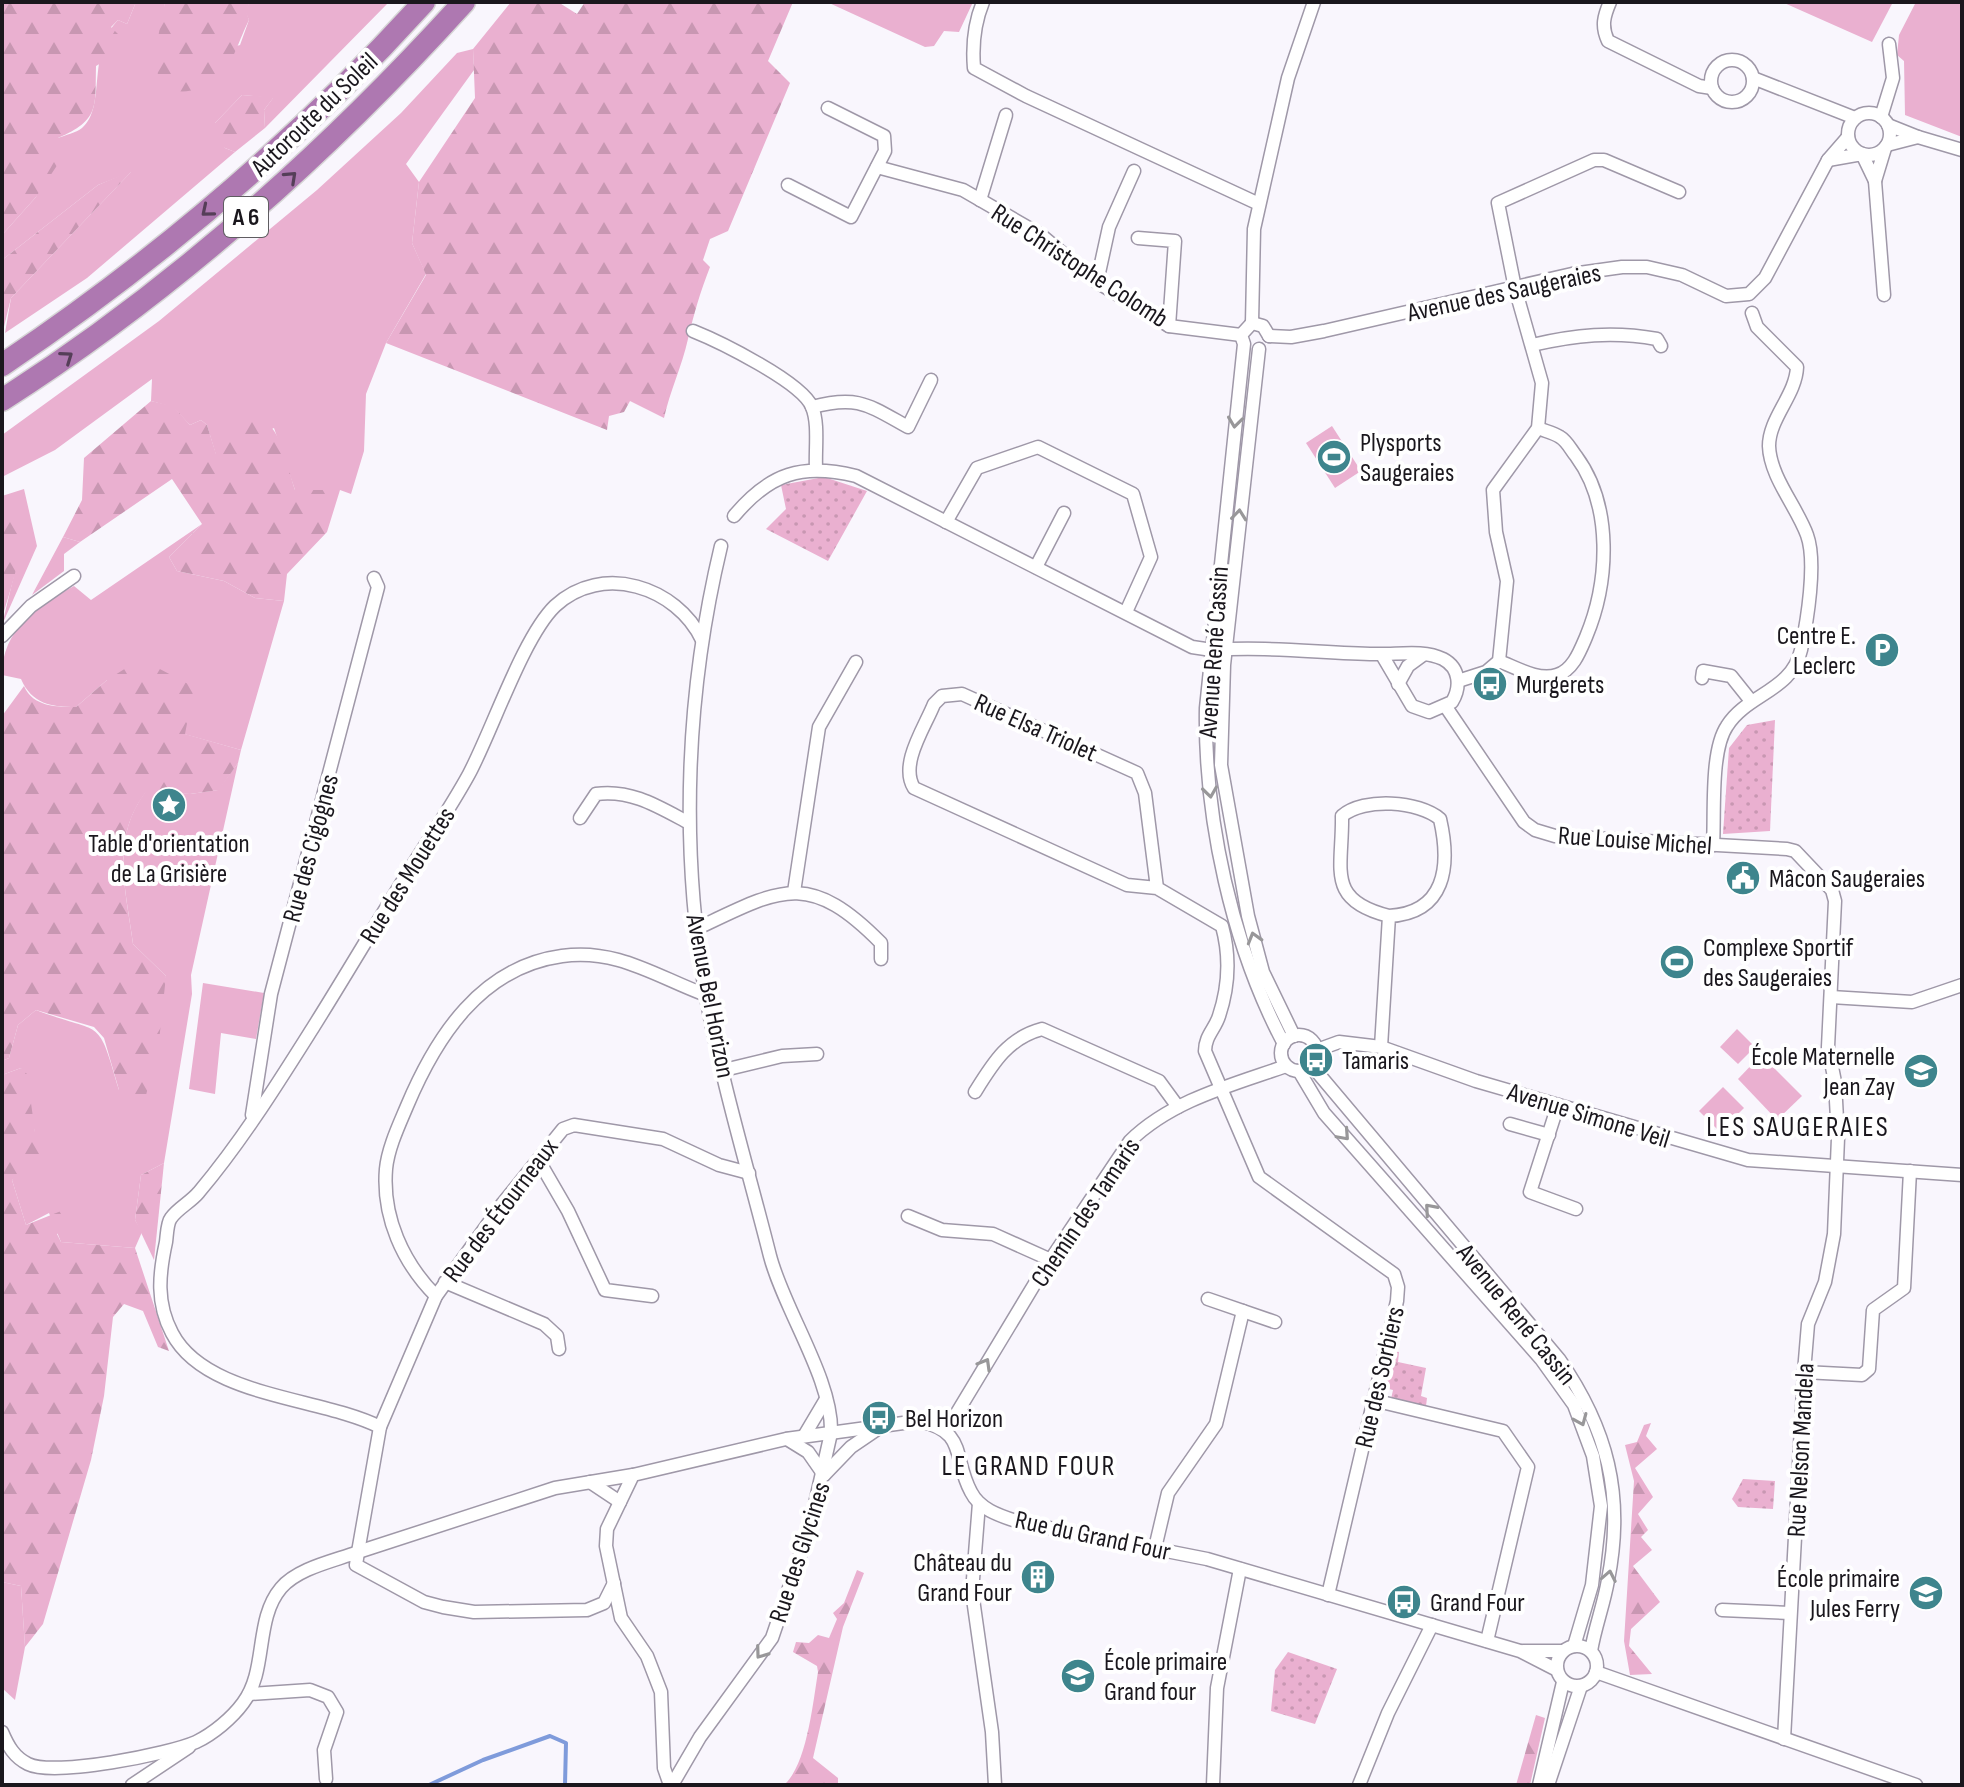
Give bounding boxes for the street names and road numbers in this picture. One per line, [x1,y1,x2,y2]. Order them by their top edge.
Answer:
street label: Autoroute du Soleil [244,47,385,184]
road number: A 6 [224,197,268,237]
street label: Rue Christophe Colomb [985,198,1173,335]
street label: Avenue des Saugeraies [1404,258,1604,329]
street label: Avenue René Cassin [1193,565,1236,740]
street label: Rue Elsa Triolet [969,688,1102,769]
street label: Rue des Cigognes [277,771,346,926]
street label: Rue des Mouettes [354,802,463,950]
street label: Rue Louise Michel [1557,821,1713,862]
street label: Avenue Bel Horizon [678,911,741,1081]
street label: Avenue Simone Veil [1503,1077,1673,1156]
street label: Chemin des Tamaris [1025,1132,1147,1293]
street label: Rue des Étourneaux [437,1133,566,1289]
street label: Avenue René Cassin [1449,1238,1582,1392]
street label: Rue des Sorbiers [1349,1304,1412,1451]
street label: Rue Nelson Mandela [1781,1362,1822,1538]
street label: Rue des Glycines [763,1478,838,1627]
street label: Rue du Grand Four [1012,1505,1174,1568]

